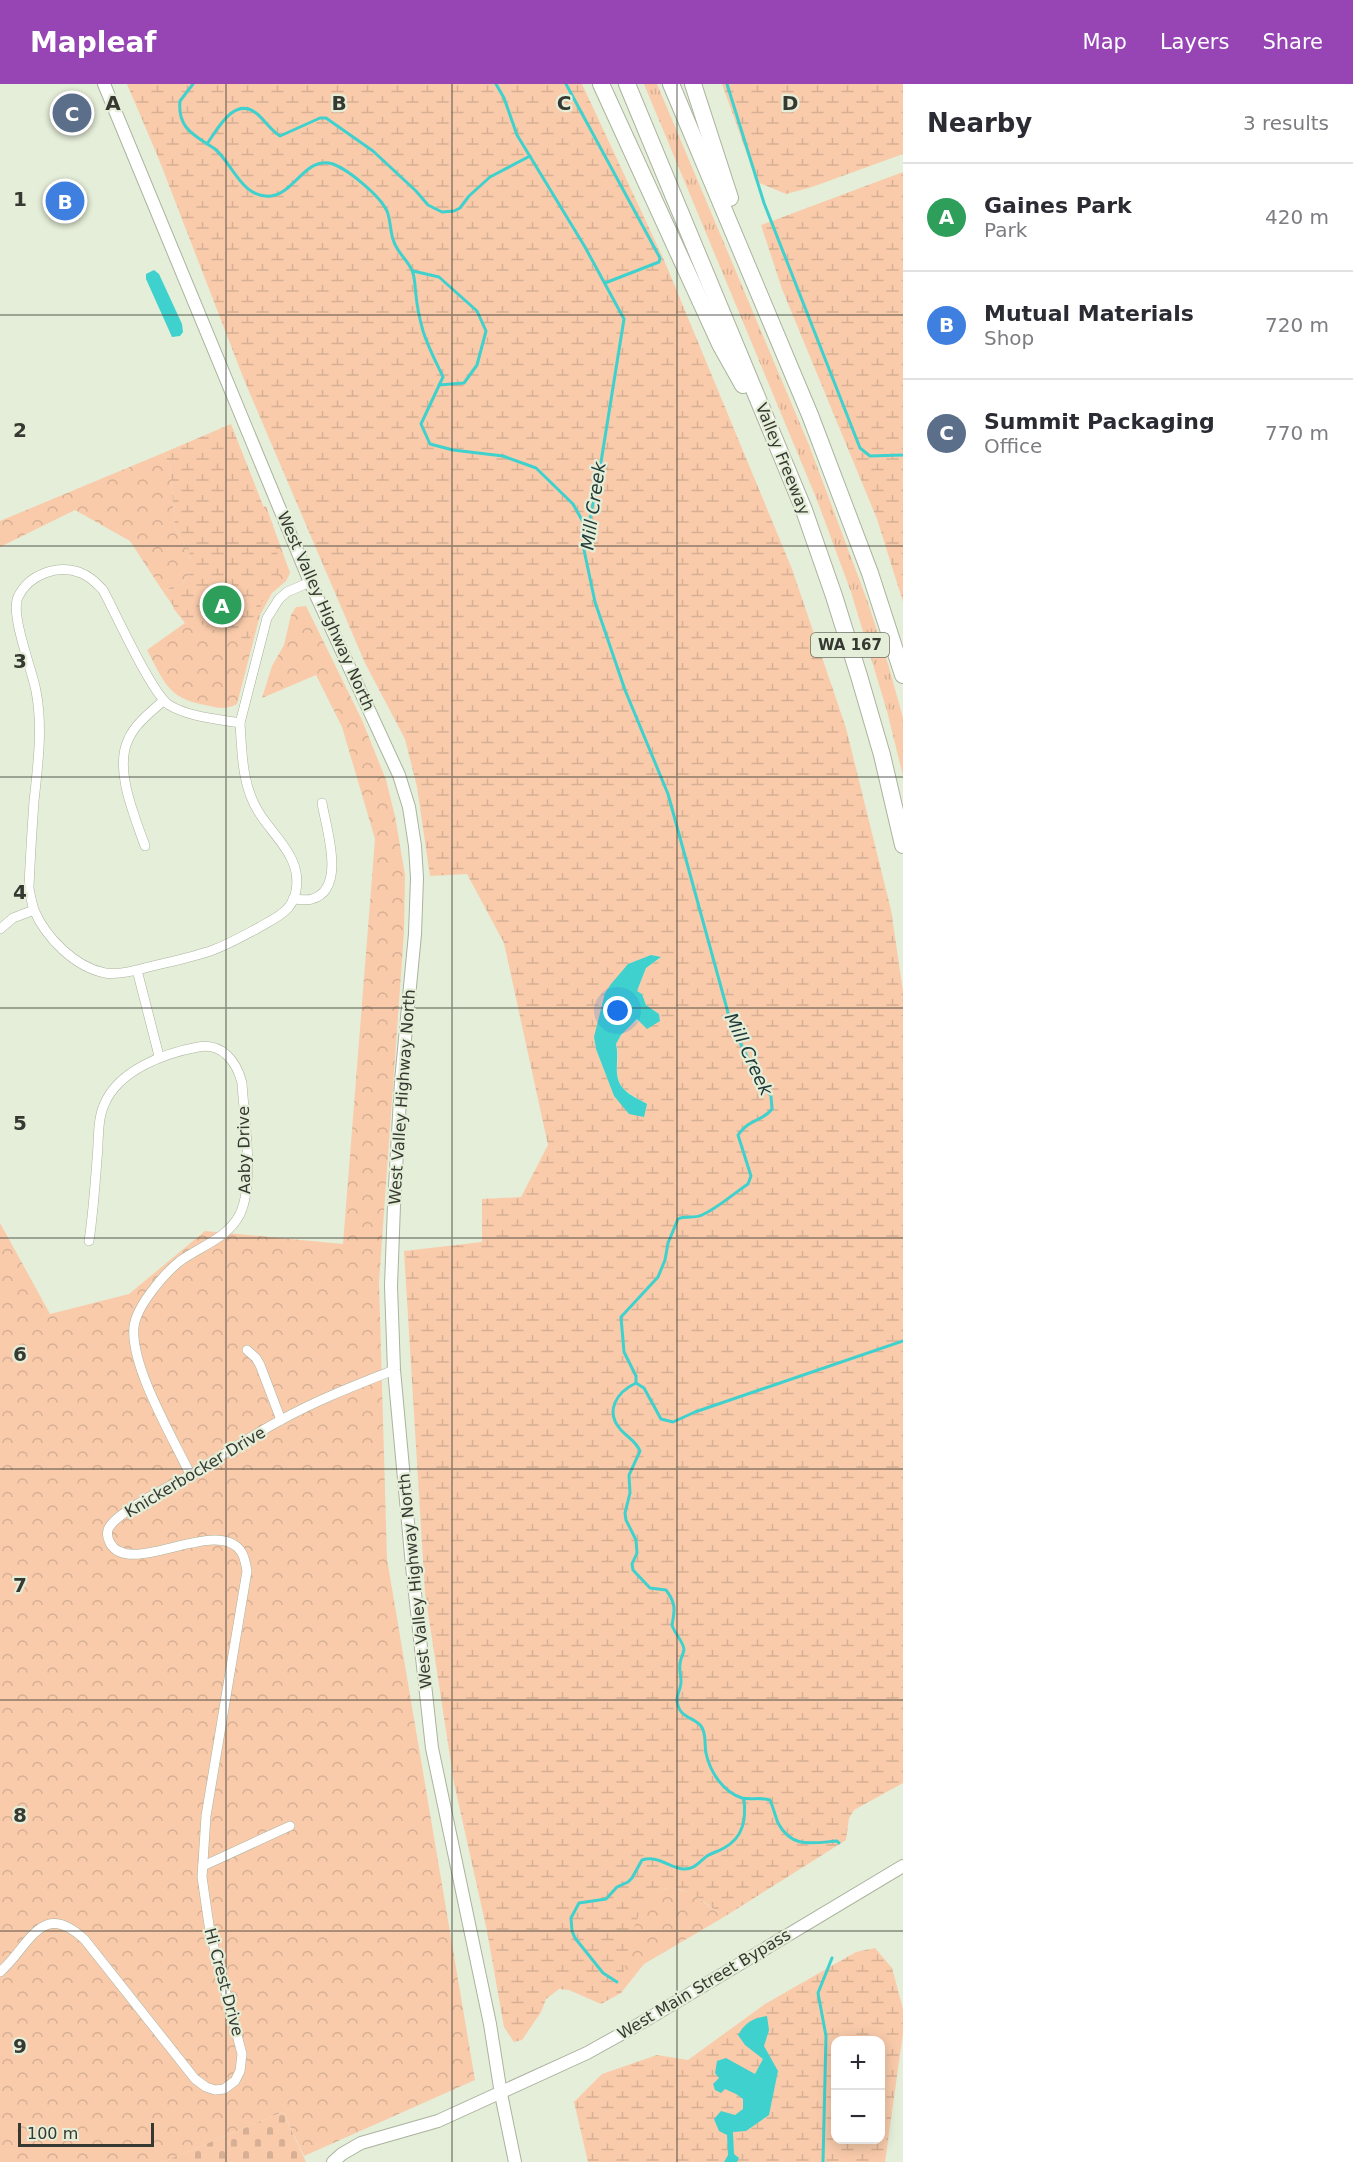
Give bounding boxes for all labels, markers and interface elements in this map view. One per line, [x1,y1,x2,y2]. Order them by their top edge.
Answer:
text: Mapleaf [30,26,156,59]
text: Map [1083,30,1127,54]
text: Layers [1160,30,1229,54]
text: Share [1262,30,1323,54]
pin: C [52,90,92,135]
text: A [105,91,121,115]
text: B [331,91,347,115]
text: C [557,91,571,115]
text: D [782,91,798,115]
text: Nearby [927,108,1032,138]
text: 3 results [1243,111,1329,135]
pin: B [46,178,84,224]
text: 1 [13,187,27,211]
text: Gaines Park [984,193,1132,218]
text: A [939,205,954,229]
text: 420 m [1265,205,1329,229]
text: Park [984,218,1027,242]
text: Mutual Materials [984,301,1194,326]
text: B [939,313,954,337]
text: 720 m [1265,313,1329,337]
text: Shop [984,326,1034,350]
street label: Valley Freeway [752,400,814,518]
text: Summit Packaging [984,409,1215,434]
text: 2 [13,418,27,442]
text: C [939,421,954,445]
text: 770 m [1265,421,1329,445]
text: Office [984,434,1042,458]
water label: Mill Creek [576,459,610,551]
street label: West Valley Highway North [273,508,379,714]
pin: A [202,582,242,628]
road number: WA 167 [811,633,889,657]
text: 3 [13,649,27,673]
text: 4 [13,880,27,904]
street label: West Valley Highway North [385,989,419,1205]
your location [603,996,632,1025]
water label: Mill Creek [721,1009,778,1100]
street label: Aaby Drive [234,1106,254,1194]
text: 5 [13,1111,27,1135]
text: 6 [13,1342,27,1366]
street label: Knickerbocker Drive [121,1423,269,1521]
street label: West Valley Highway North [394,1473,436,1689]
text: 7 [13,1573,27,1597]
text: 8 [13,1803,27,1827]
street label: West Main Street Bypass [614,1925,794,2043]
street label: Hi Crest Drive [200,1926,248,2038]
text: 9 [13,2034,27,2058]
map controls [831,2036,885,2144]
button: + [831,2036,885,2090]
button: − [831,2090,885,2144]
scale bar [18,2120,154,2148]
text: 100 m [27,2124,78,2143]

